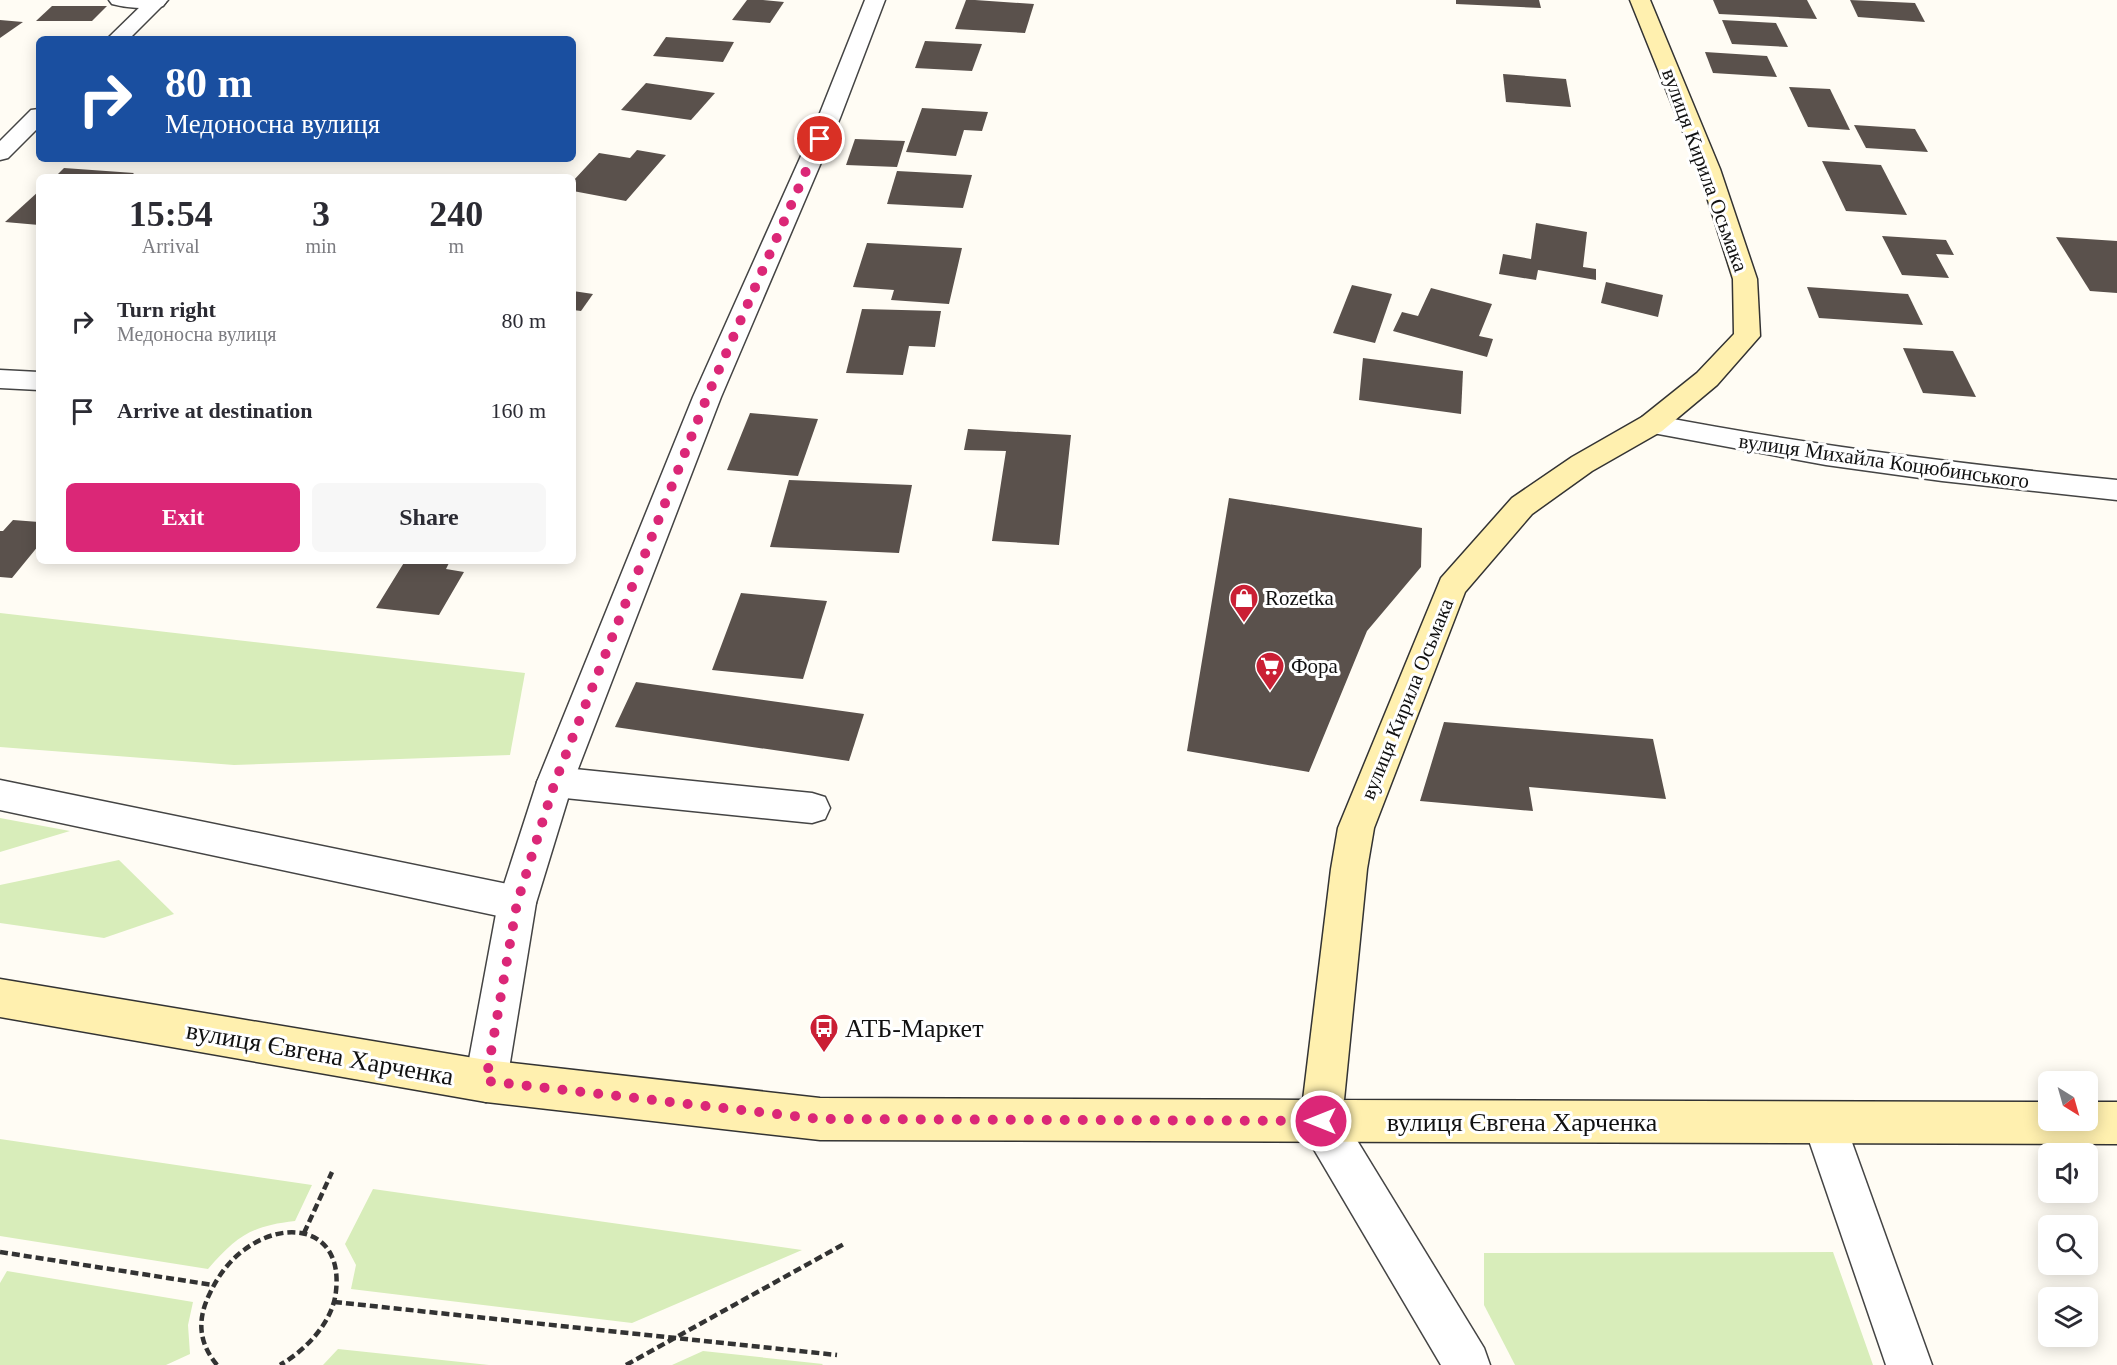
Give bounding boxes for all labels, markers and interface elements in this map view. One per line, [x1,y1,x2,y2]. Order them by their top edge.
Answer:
icon: right [66,60,144,138]
text: 80 m [165,60,253,106]
street label: вулиця Кирила Осьмака [1657,65,1753,275]
text: Медоносна вулиця [165,109,380,139]
pin [794,113,845,164]
icon: arrive [803,122,836,155]
text: 15:54 [129,194,213,234]
text: 3 [312,194,330,234]
text: 240 [429,194,483,234]
text: Arrival [142,235,200,257]
text: min [305,235,337,257]
text: m [449,235,464,257]
text: Turn right [117,297,216,322]
icon: right [66,305,99,338]
text: 80 m [501,308,546,333]
text: Медоносна вулиця [117,323,276,345]
icon: arrive [66,395,99,428]
text: Arrive at destination [117,398,313,423]
text: 160 m [490,398,546,423]
street label: вулиця Михайла Коцюбинського [1737,429,2031,493]
button: Exit [66,483,300,552]
button: Share [312,483,546,552]
shop icon: Rozetka [1228,582,1260,624]
place label: Rozetka [1265,586,1334,610]
street label: вулиця Кирила Осьмака [1356,594,1459,803]
supermarket icon: Фора [1254,650,1286,692]
place label: Фора [1291,654,1339,678]
bus stop icon: АТБ-Маркет [808,1012,840,1054]
place label: АТБ-Маркет [845,1014,984,1043]
street label: вулиця Євгена Харченка [184,1016,456,1091]
north arrow [2038,1071,2098,1131]
map controls [2038,1071,2098,1347]
position arrow [1289,1089,1353,1153]
street label: вулиця Євгена Харченка [1387,1108,1658,1137]
button: sound [2038,1143,2098,1203]
button: search [2038,1215,2098,1275]
button: layers [2038,1287,2098,1347]

